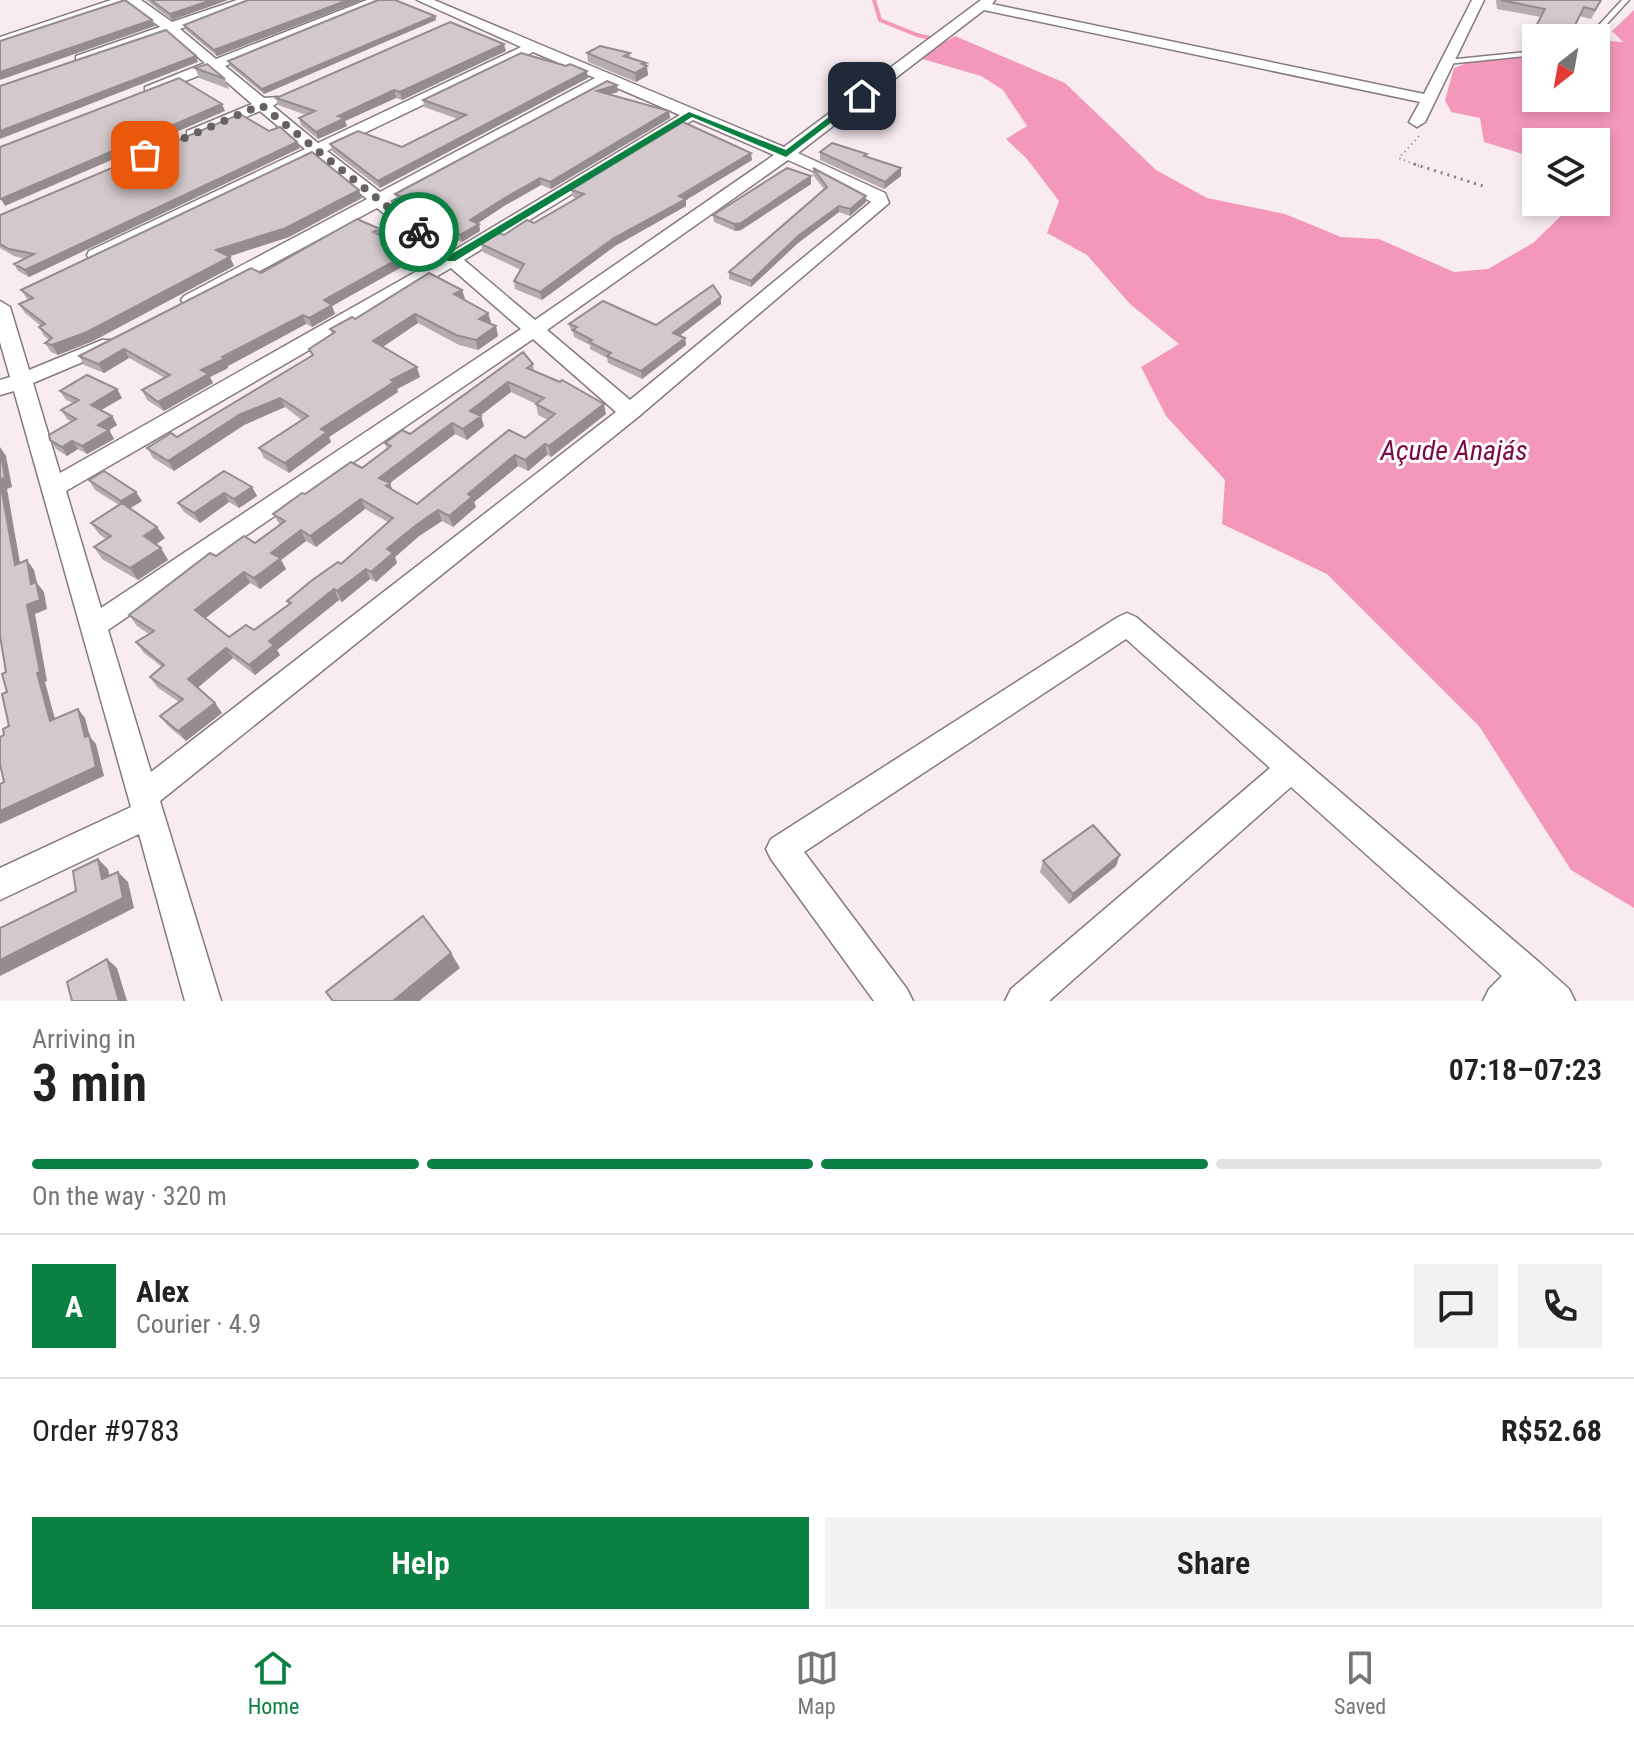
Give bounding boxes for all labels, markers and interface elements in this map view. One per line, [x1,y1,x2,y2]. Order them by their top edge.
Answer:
north arrow [1522,24,1610,112]
map controls [1522,24,1610,216]
pin [828,62,896,130]
icon: home [840,74,884,118]
pin [111,121,179,189]
button: layers [1522,128,1610,216]
icon: bag [123,133,167,177]
courier [379,192,459,272]
icon: bike [397,210,441,254]
water label: Açude Anajás [1379,434,1528,467]
text: Arriving in [32,1024,136,1054]
text: 07:18–07:23 [1449,1052,1602,1087]
text: 3 min [32,1053,147,1114]
text: On the way · 320 m [32,1181,227,1211]
button: chat [1414,1264,1498,1348]
button: phone [1518,1264,1602,1348]
text: Alex [136,1274,189,1309]
text: A [65,1289,83,1324]
text: Courier · 4.9 [136,1309,261,1339]
text: Order #9783 [32,1413,180,1448]
text: R$52.68 [1501,1413,1602,1448]
button: Help [32,1517,809,1609]
button: Share [825,1517,1602,1609]
tab: Home [248,1646,299,1719]
tab: Map [795,1646,839,1719]
tab: Saved [1334,1646,1386,1719]

